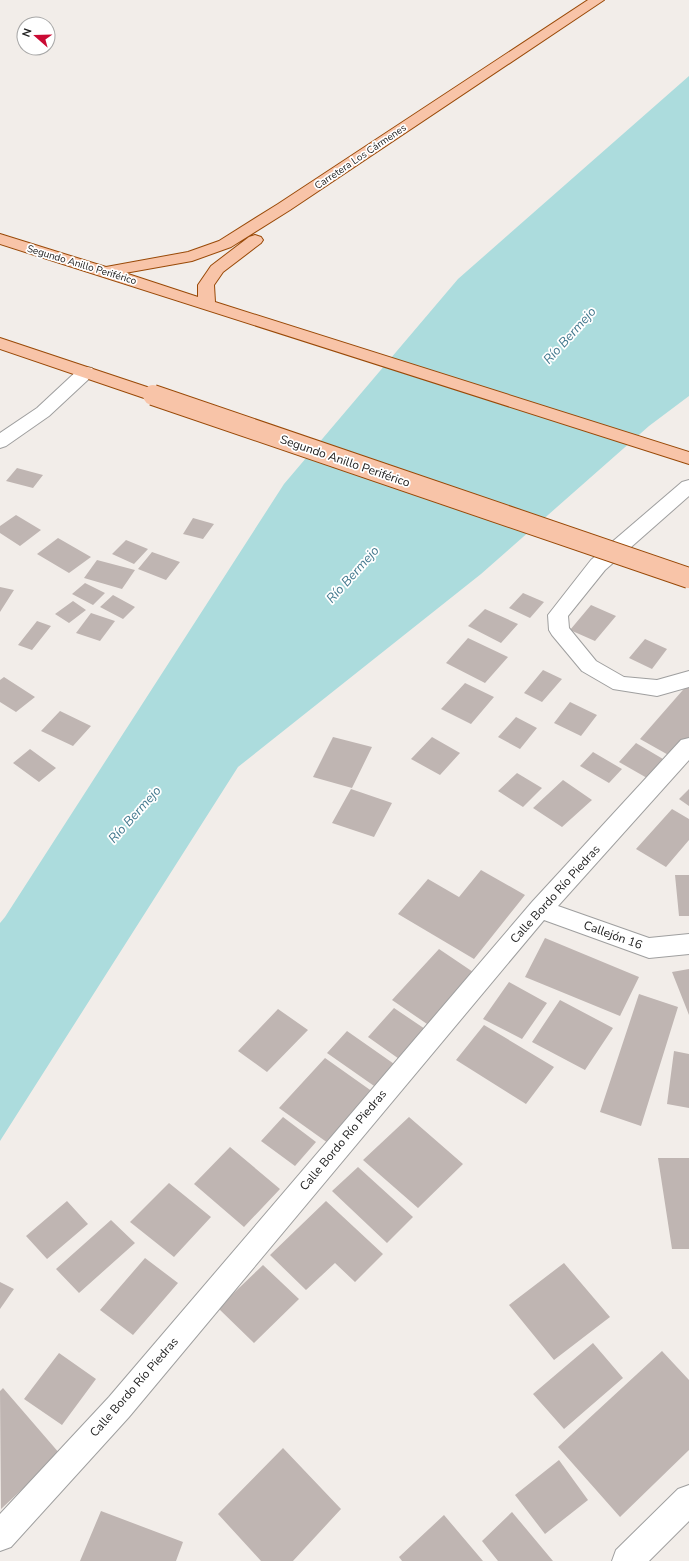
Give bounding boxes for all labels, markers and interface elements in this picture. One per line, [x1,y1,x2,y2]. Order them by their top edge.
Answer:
north arrow [16,16,56,56]
text: N [19,26,36,39]
street label: Carretera Los Cármenes [312,121,409,193]
street label: Segundo Anillo Periférico [25,242,139,288]
water label: Río Bermejo [539,303,600,368]
street label: Segundo Anillo Periférico [278,431,412,491]
water label: Río Bermejo [322,542,383,607]
water label: Río Bermejo [104,782,165,847]
street label: Calle Bordo Río Piedras [506,841,604,947]
street label: Callejón 16 [581,917,645,953]
street label: Calle Bordo Río Piedras [296,1086,390,1194]
street label: Calle Bordo Río Piedras [86,1334,182,1440]

